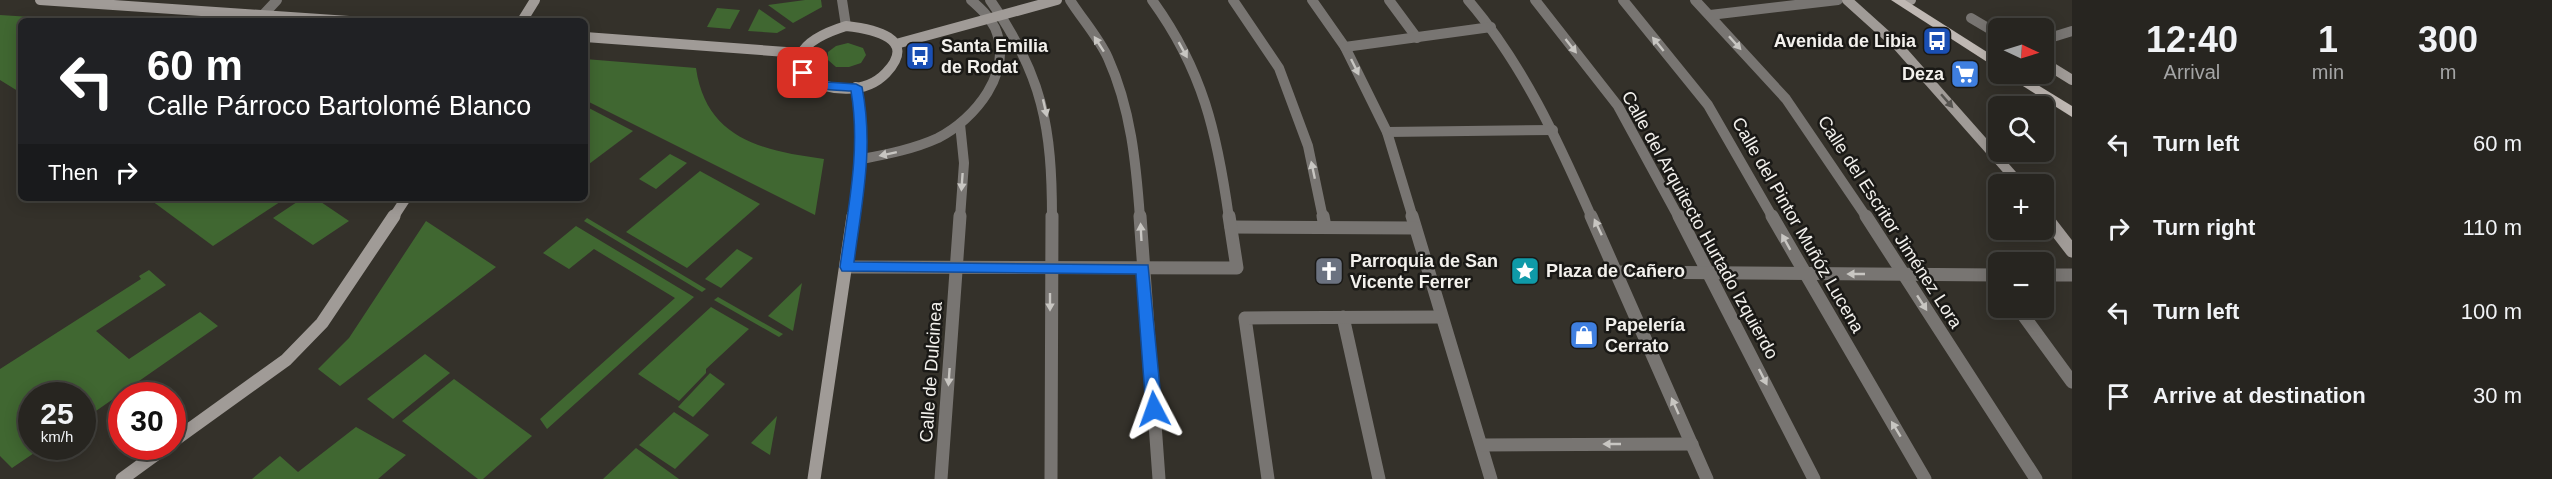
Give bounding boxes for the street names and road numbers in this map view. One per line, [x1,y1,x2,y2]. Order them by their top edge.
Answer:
street label: Calle del Arquitecto Hurtado Izquierdo [1618,88,1782,362]
street label: Calle del Escritor Jiménez Lora [1814,112,1967,333]
street label: Calle del Pintor Muñóz Lucena [1728,114,1868,337]
street label: Calle de Dulcinea [916,300,946,443]

